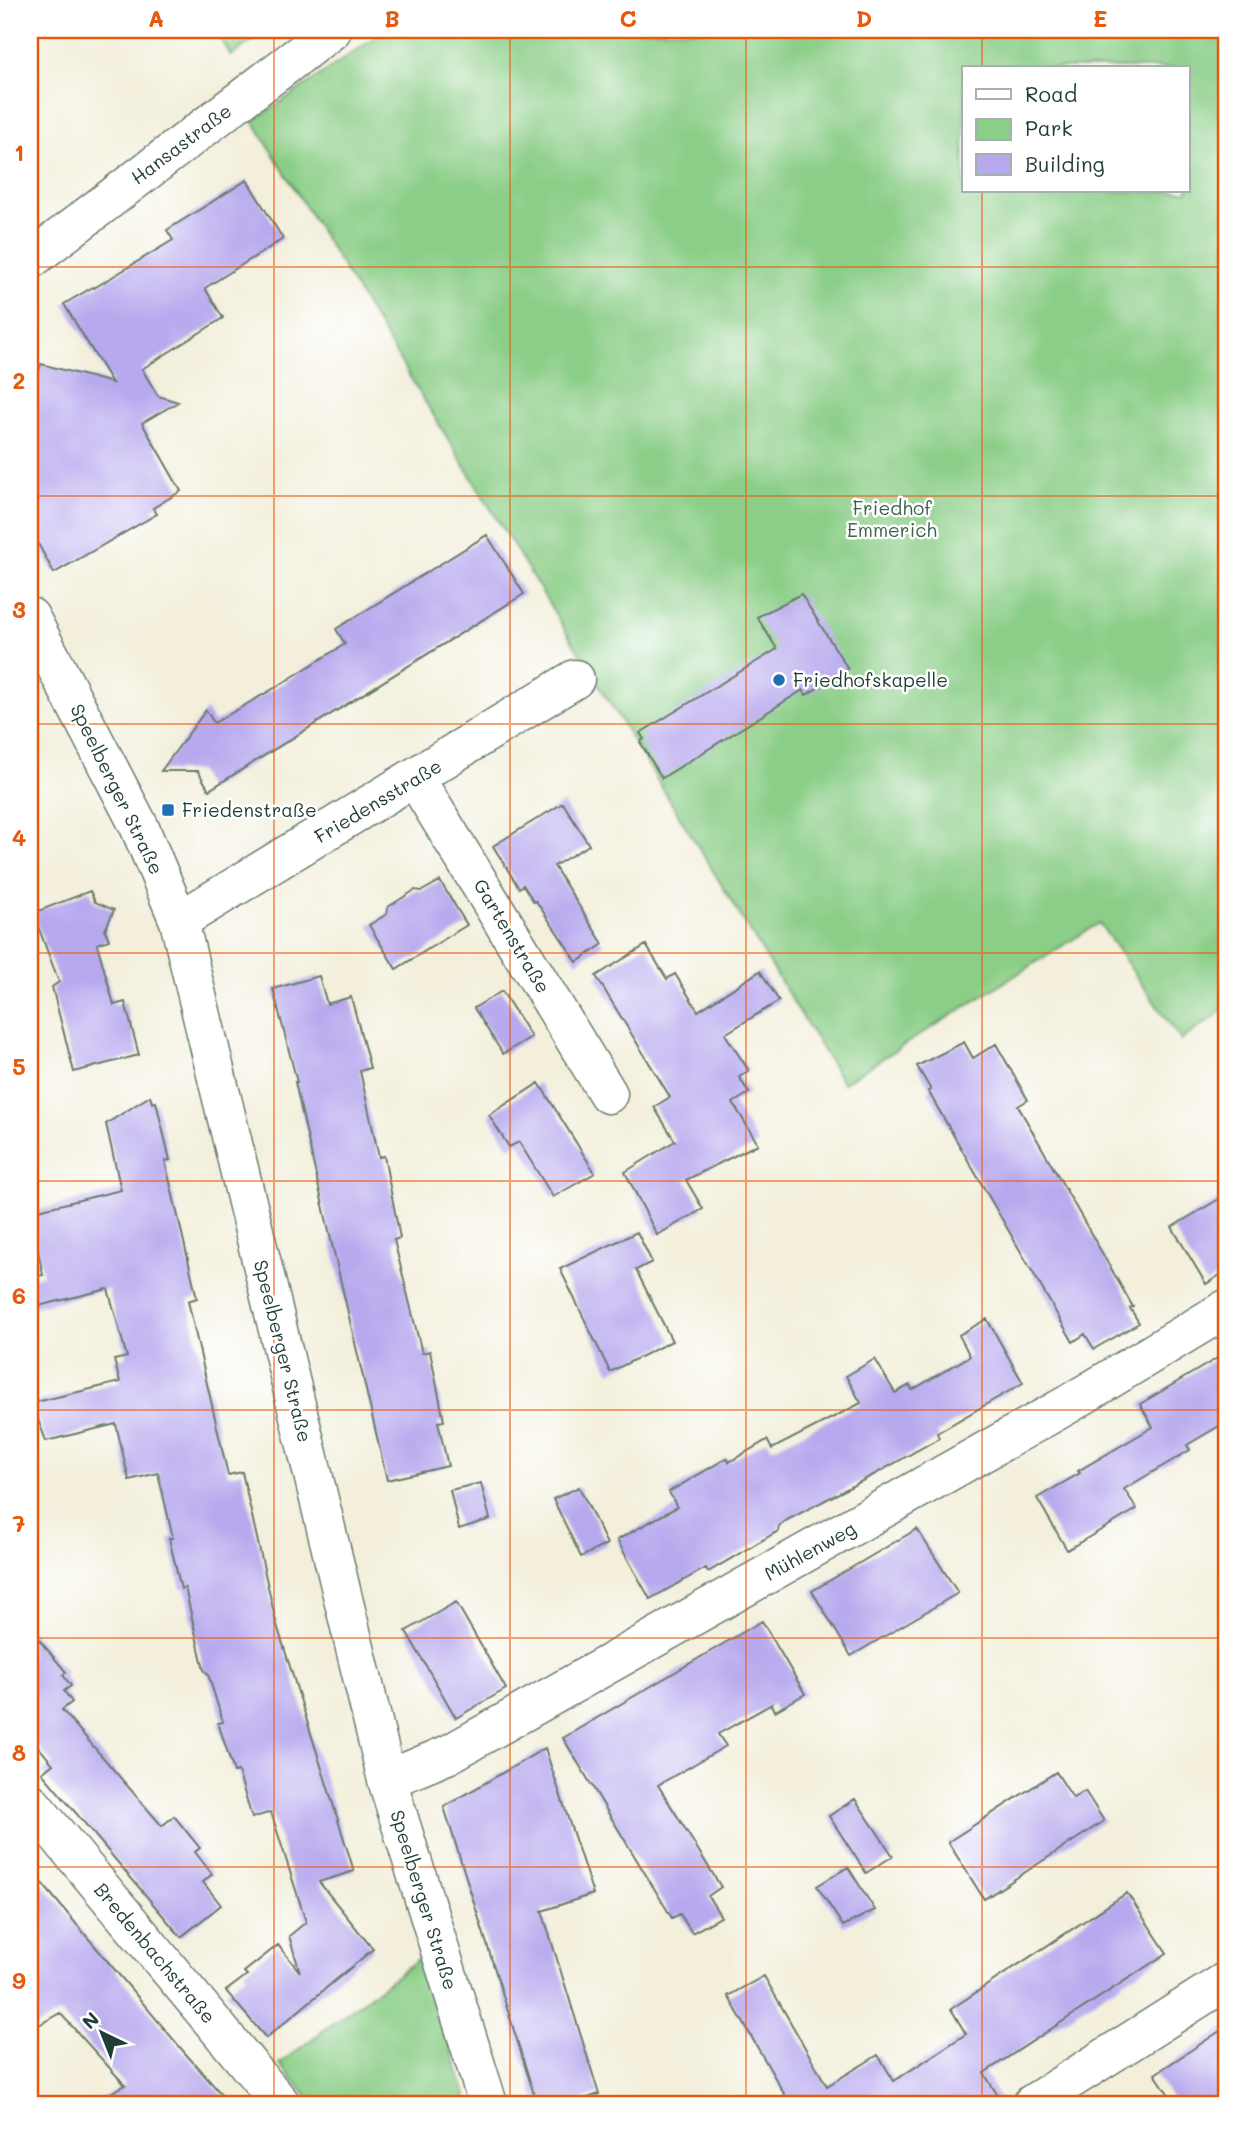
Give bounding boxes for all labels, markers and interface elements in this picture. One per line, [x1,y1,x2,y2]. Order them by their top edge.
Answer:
text: A [148,3,164,33]
text: B [384,3,400,33]
text: C [619,3,637,33]
text: D [856,3,872,33]
text: E [1093,3,1107,33]
legend [962,66,1190,192]
text: Road [1025,80,1077,107]
street label: Hansastraße [125,98,236,190]
text: Park [1025,114,1073,141]
text: 1 [14,137,24,167]
text: Building [1025,150,1105,177]
text: 2 [13,365,25,395]
park label: Friedhof Emmerich [847,495,937,542]
text: 3 [12,594,26,624]
place label: Friedhofskapelle [793,667,948,692]
marker: Friedhofskapelle [771,672,787,688]
street label: Speelberger Straße [65,699,170,878]
street label: Friedensstraße [310,753,446,848]
place label: Friedenstraße [182,797,317,822]
marker: Friedenstraße [160,802,176,818]
text: 4 [12,822,26,852]
street label: Gartenstraße [469,874,556,997]
text: 5 [12,1051,26,1081]
street label: Speelberger Straße [249,1257,318,1445]
text: 6 [12,1280,26,1310]
text: 7 [13,1508,26,1538]
street label: Mühlenweg [760,1515,860,1586]
text: 8 [12,1737,26,1767]
street label: Speelberger Straße [385,1807,464,1993]
street label: Bredenbachstraße [89,1877,222,2028]
text: 9 [12,1965,26,1995]
north arrow [66,1997,136,2068]
text: N [76,2006,104,2034]

